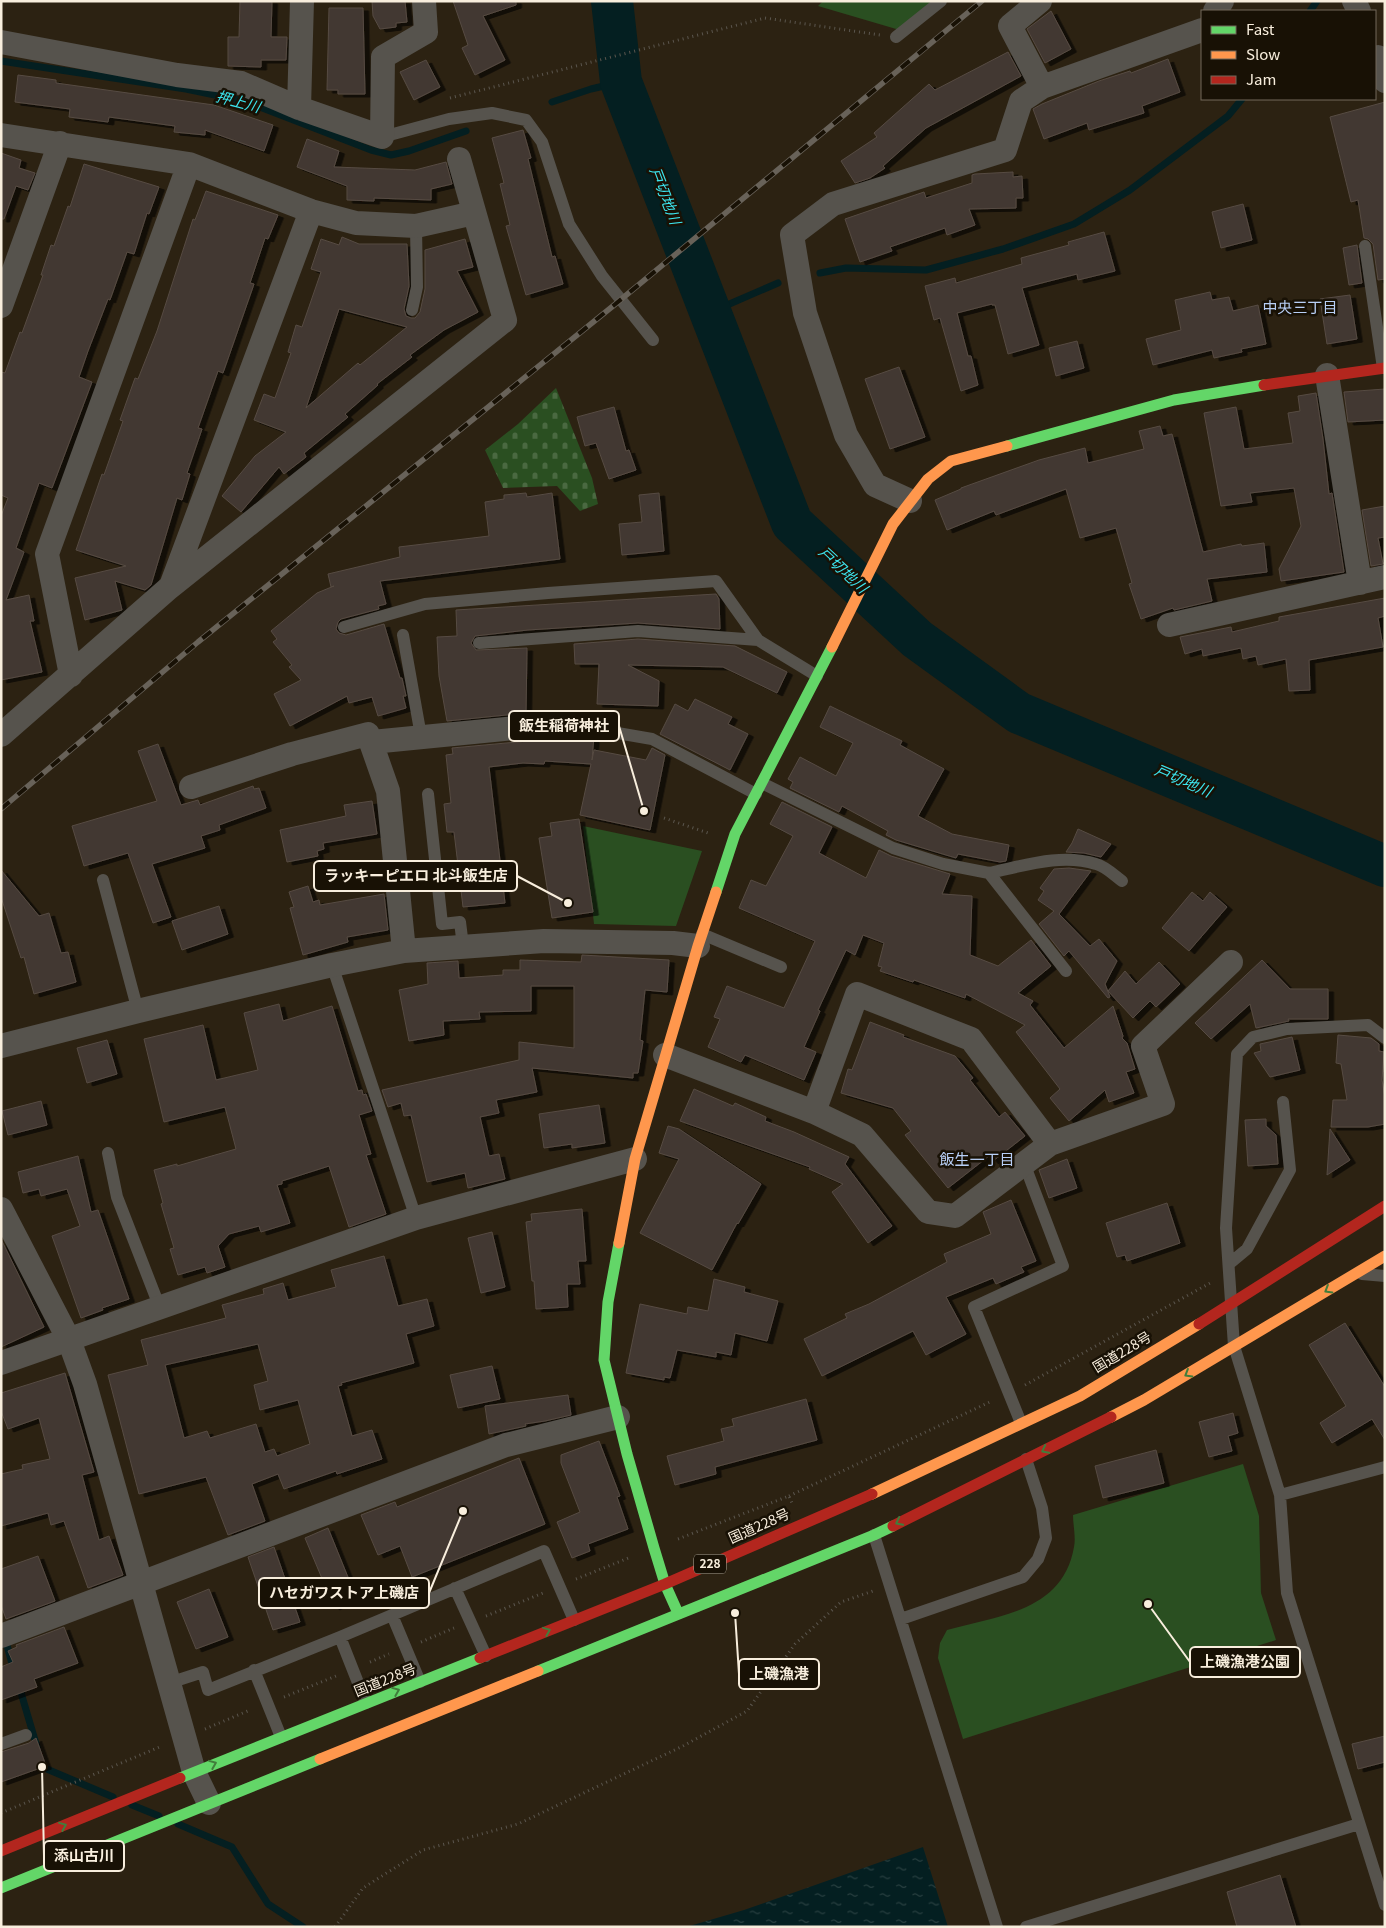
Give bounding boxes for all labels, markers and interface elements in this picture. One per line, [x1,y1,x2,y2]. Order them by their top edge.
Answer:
legend [1201,10,1376,100]
text: Fast [1246,18,1275,39]
text: Slow [1246,43,1280,64]
text: Jam [1246,68,1276,89]
water label: 押上川 [214,85,265,117]
water label: 戸切地川 [646,164,688,229]
district label: 中央三丁目 [1262,296,1338,317]
water label: 戸切地川 [815,541,875,598]
callout: 飯生稲荷神社 [509,711,619,741]
text: 飯生稲荷神社 [519,714,609,735]
water label: 戸切地川 [1152,758,1217,802]
callout: ラッキーピエロ 北斗飯生店 [314,861,517,891]
text: ラッキーピエロ 北斗飯生店 [324,864,508,885]
district label: 飯生一丁目 [939,1148,1015,1169]
one-way arrow [1324,1284,1333,1294]
street label: 国道228号 [1088,1326,1155,1377]
one-way arrow [1185,1367,1194,1377]
one-way arrow [1041,1444,1050,1454]
street label: 国道228号 [725,1503,792,1548]
one-way arrow [896,1516,905,1526]
road number: 228 [694,1555,726,1574]
callout: ハセガワストア上磯店 [259,1578,429,1608]
text: ハセガワストア上磯店 [269,1581,419,1602]
one-way arrow [542,1627,551,1637]
callout: 上磯漁港公園 [1190,1647,1300,1677]
text: 上磯漁港公園 [1200,1650,1290,1671]
street label: 国道228号 [351,1658,419,1701]
callout: 上磯漁港 [739,1659,819,1689]
text: 上磯漁港 [749,1662,809,1683]
one-way arrow [391,1687,400,1697]
one-way arrow [208,1760,217,1771]
one-way arrow [58,1822,66,1832]
callout: 添山古川 [44,1841,124,1871]
text: 添山古川 [54,1844,114,1865]

